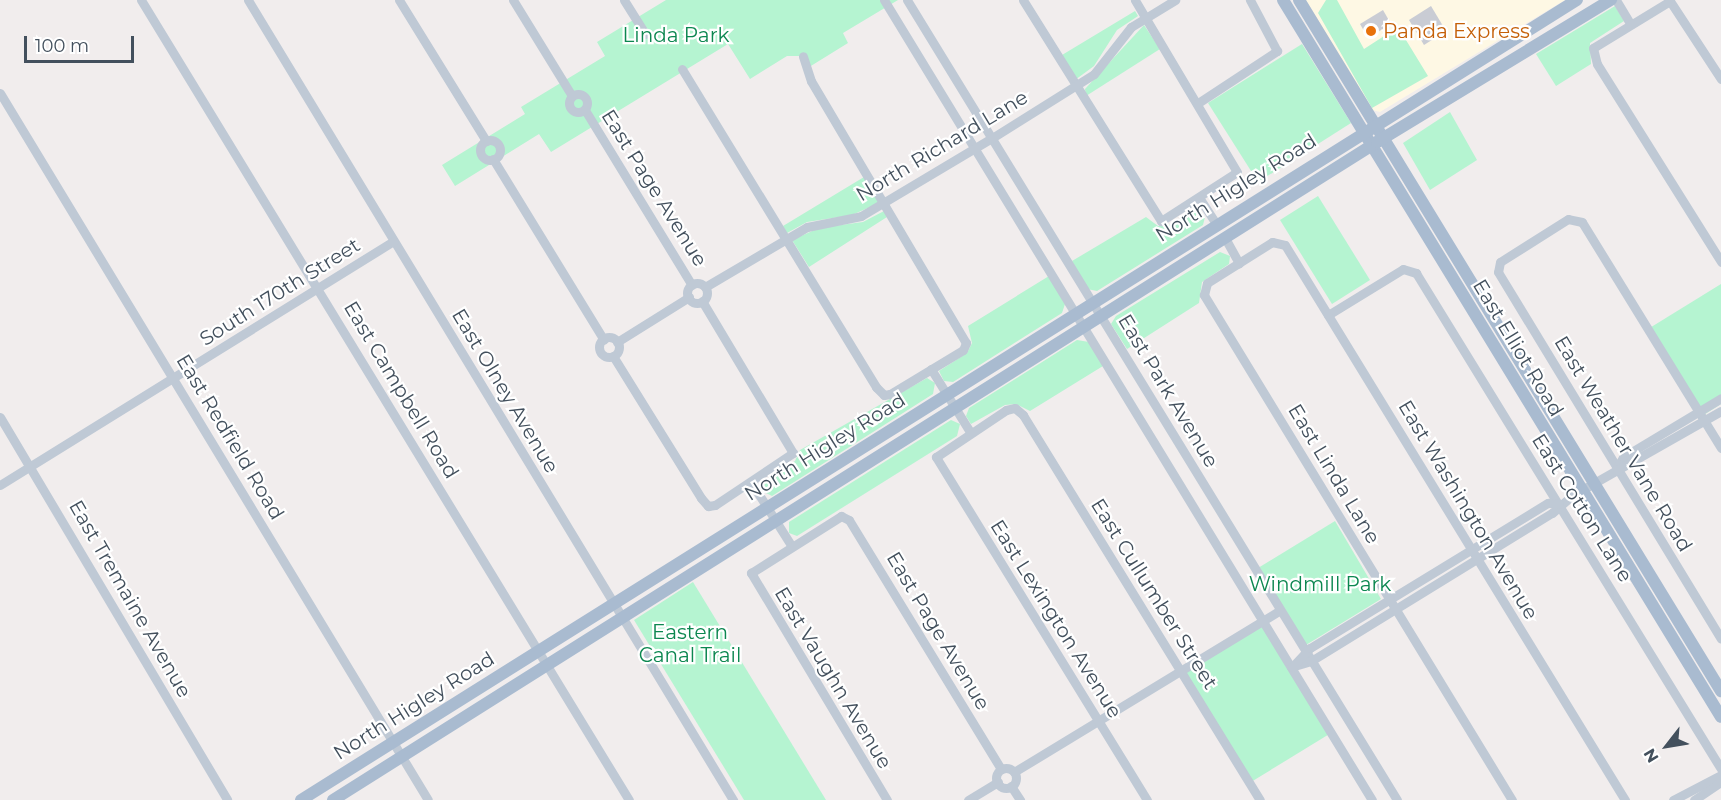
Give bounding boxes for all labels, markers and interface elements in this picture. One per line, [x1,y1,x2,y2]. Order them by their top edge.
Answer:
place label: Panda Express [1383,19,1530,43]
park label: Linda Park [623,23,729,47]
scale bar [27,24,136,62]
marker: Panda Express [1364,24,1378,38]
text: 100 m [35,35,89,57]
street label: North Richard Lane [852,85,1032,207]
street label: East Page Avenue [596,105,712,271]
street label: North Higley Road [1151,129,1321,247]
street label: South 170th Street [195,233,365,351]
street label: East Elliot Road [1468,275,1568,421]
street label: East Campbell Road [339,297,463,483]
street label: East Olney Avenue [446,305,564,477]
street label: East Park Avenue [1113,310,1223,472]
street label: East Weather Vane Road [1549,332,1697,556]
street label: East Redfield Road [171,350,289,524]
street label: North Higley Road [740,388,910,506]
street label: East Washington Avenue [1393,396,1543,624]
street label: East Linda Lane [1283,400,1385,548]
street label: East Cotton Lane [1527,429,1637,587]
street label: East Cullumber Street [1085,494,1223,694]
street label: East Tremaine Avenue [64,496,196,702]
street label: East Lexington Avenue [985,515,1127,723]
street label: East Page Avenue [881,547,995,715]
park label: Windmill Park [1249,572,1391,596]
street label: East Vaughn Avenue [769,583,897,773]
park label: Eastern Canal Trail [639,621,741,668]
street label: North Higley Road [329,647,499,765]
north arrow [1637,716,1697,776]
text: N [1640,745,1663,766]

